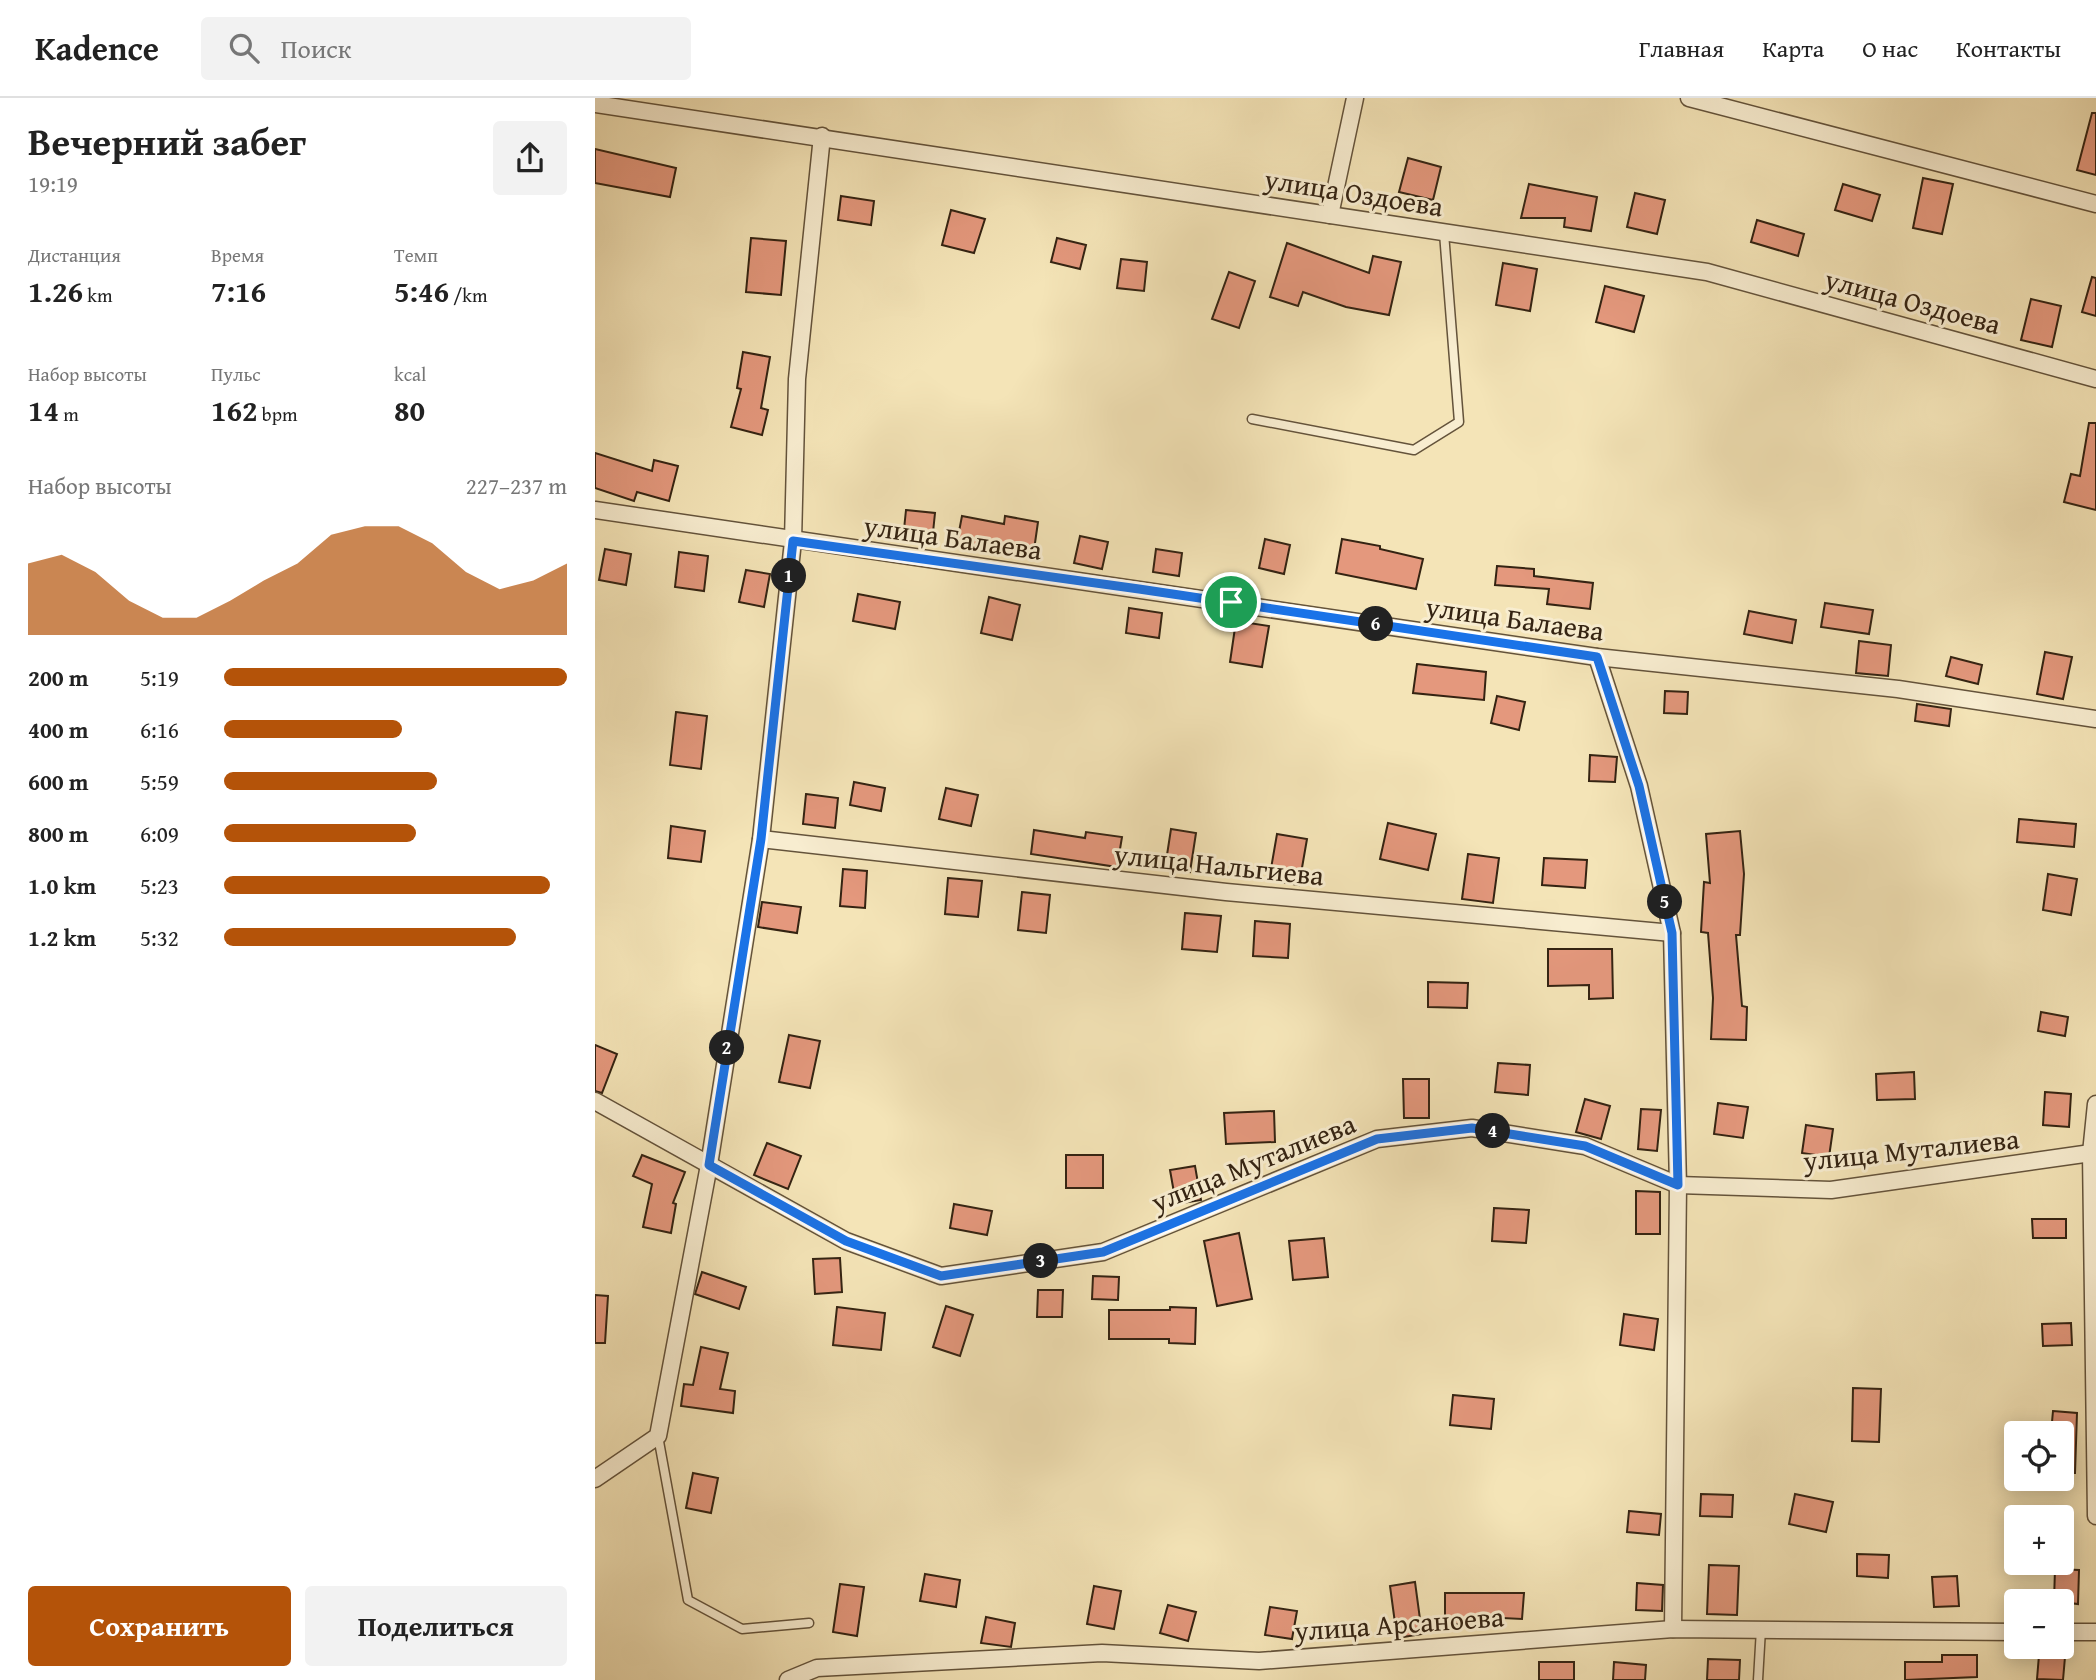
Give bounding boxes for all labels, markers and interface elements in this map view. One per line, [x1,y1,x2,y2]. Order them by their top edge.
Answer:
search box [201,17,691,80]
text: Kadence [35,24,159,72]
icon: search [225,29,263,67]
text: Поиск [281,29,351,68]
text: Главная [1639,31,1724,66]
text: Карта [1762,31,1824,66]
text: О нас [1862,31,1918,66]
text: Контакты [1956,31,2061,66]
text: Вечерний забег [28,113,306,169]
button: share [493,121,567,195]
street label: улица Оздоева [1261,157,1447,226]
text: 19:19 [28,167,78,200]
text: Дистанция [28,241,121,269]
text: Время [211,241,264,269]
text: Темп [394,241,438,269]
street label: улица Оздоева [1820,258,2006,344]
text: 1.26 [28,269,83,313]
text: 7:16 [211,269,266,313]
text: 5:46 [394,269,449,313]
text: km [83,281,112,309]
text: /km [449,281,487,309]
text: Набор высоты [28,360,147,388]
text: Пульс [211,360,261,388]
text: kcal [394,360,426,388]
text: 14 [28,388,59,432]
text: 162 [211,388,258,432]
text: 80 [394,388,425,432]
text: m [59,400,79,428]
text: bpm [258,400,297,428]
text: Набор высоты [28,469,172,502]
text: 227–237 m [466,469,567,502]
street label: улица Балаева [860,504,1046,570]
pin: 1 [771,559,807,594]
text: 1 [784,561,793,589]
pin [1201,572,1261,632]
icon: arrive [1212,583,1250,621]
street label: улица Балаева [1422,585,1608,651]
pin: 6 [1359,606,1393,642]
text: 6 [1371,609,1380,637]
text: 200 m [28,661,89,694]
text: 5:19 [140,661,179,694]
text: 400 m [28,713,89,746]
text: 6:16 [140,713,179,746]
text: 600 m [28,765,89,798]
text: 5:59 [140,765,179,798]
text: 800 m [28,817,89,850]
text: 6:09 [140,817,179,850]
street label: улица Нальгиева [1111,832,1327,895]
text: 1.0 km [28,869,96,902]
text: 5:23 [140,869,179,902]
pin: 5 [1647,884,1683,920]
text: 5 [1660,887,1669,915]
text: 1.2 km [28,921,96,954]
text: 5:32 [140,921,179,954]
pin: 2 [709,1030,745,1066]
text: 2 [722,1033,731,1061]
street label: улица Муталиева [1144,1102,1362,1222]
pin: 4 [1475,1114,1511,1148]
text: 4 [1488,1116,1497,1144]
street label: улица Муталиева [1800,1117,2022,1181]
pin: 3 [1023,1244,1059,1278]
text: 3 [1036,1246,1045,1274]
map controls [2004,1421,2074,1659]
button: locate [2004,1421,2074,1491]
button: + [2004,1505,2074,1575]
button: Сохранить [28,1586,291,1666]
button: Поделиться [305,1586,567,1666]
button: − [2004,1589,2074,1659]
street label: улица Арсаноева [1292,1595,1506,1651]

